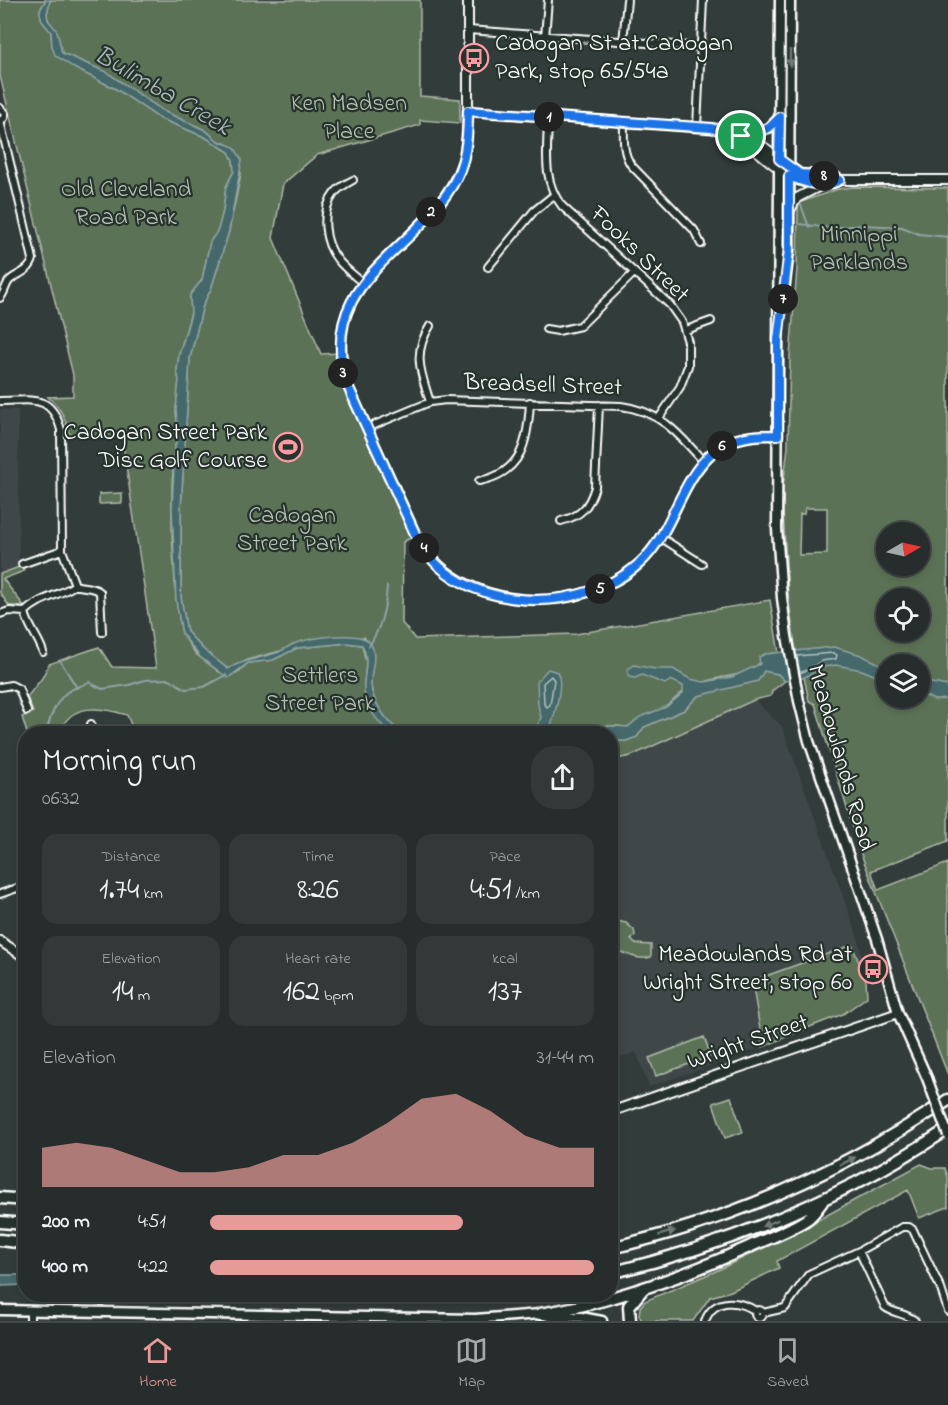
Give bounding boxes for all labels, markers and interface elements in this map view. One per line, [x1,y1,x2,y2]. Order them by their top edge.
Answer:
place label: Cadogan St at Cadogan Park, stop 65/54a [495,27,733,90]
water label: Bulimba Creek [86,37,239,147]
bus stop icon: Cadogan St at Cadogan Park, stop 65/54a [458,42,490,74]
one-way arrow [785,49,795,68]
park label: Ken Madsen Place [291,87,407,150]
pin: 1 [534,102,564,132]
text: 1 [546,105,552,129]
pin [715,110,766,161]
icon: arrive [724,119,757,152]
pin: 8 [809,161,839,191]
text: 8 [821,164,827,188]
park label: Old Cleveland Road Park [61,173,192,236]
pin: 2 [416,197,446,227]
street label: Fooks Street [581,198,697,312]
text: 2 [427,200,435,224]
park label: Minnippi Parklands [810,218,908,281]
pin: 7 [768,284,798,314]
text: 7 [780,287,786,311]
pin: 3 [328,358,358,388]
text: 3 [340,361,346,385]
street label: Breadsell Street [462,366,623,406]
place label: Cadogan Street Park Disc Golf Course [63,416,267,479]
sports icon: Cadogan Street Park Disc Golf Course [272,431,304,463]
pin: 6 [707,431,737,461]
text: 6 [718,434,726,458]
park label: Cadogan Street Park [237,499,347,562]
north arrow [876,522,930,576]
map controls [876,522,930,708]
pin: 4 [409,533,439,563]
text: 4 [421,536,427,560]
pin: 5 [585,574,615,604]
text: 5 [595,577,605,601]
button: locate [876,588,930,642]
button: layers [876,654,930,708]
park label: Settlers Street Park [265,659,375,722]
street label: Meadowlands Road [797,661,883,856]
text: Morning run [42,738,196,786]
button: share [531,746,594,809]
text: 06:32 [42,785,79,814]
text: Distance [102,845,160,869]
text: Time [302,845,334,869]
text: Pace [489,845,521,869]
text: 1.74 [99,869,139,913]
text: 8:26 [297,869,339,913]
text: 4:51 [470,869,512,913]
text: km [139,882,163,906]
text: /km [512,882,540,906]
place label: Meadowlands Rd at Wright Street, stop 60 [643,938,852,1001]
text: Elevation [102,947,160,971]
text: Heart rate [285,947,351,971]
text: kcal [492,947,518,971]
bus stop icon: Meadowlands Rd at Wright Street, stop 60 [857,953,889,985]
text: 14 [112,971,134,1015]
text: 162 [282,971,320,1015]
text: 137 [488,971,522,1015]
text: m [134,984,150,1008]
text: bpm [320,984,354,1008]
street label: Wright Street [683,1006,813,1080]
text: Elevation [42,1044,116,1073]
text: 31–44 m [537,1044,594,1073]
one-way arrow [839,1156,856,1165]
text: 200 m [42,1208,90,1237]
text: 4:51 [138,1208,166,1237]
one-way arrow [761,1218,779,1228]
one-way arrow [658,1228,676,1237]
text: 400 m [42,1253,88,1282]
text: 4:22 [138,1253,168,1282]
tab: Home [139,1334,177,1394]
tab: Map [455,1334,488,1394]
tab: Saved [767,1334,809,1394]

